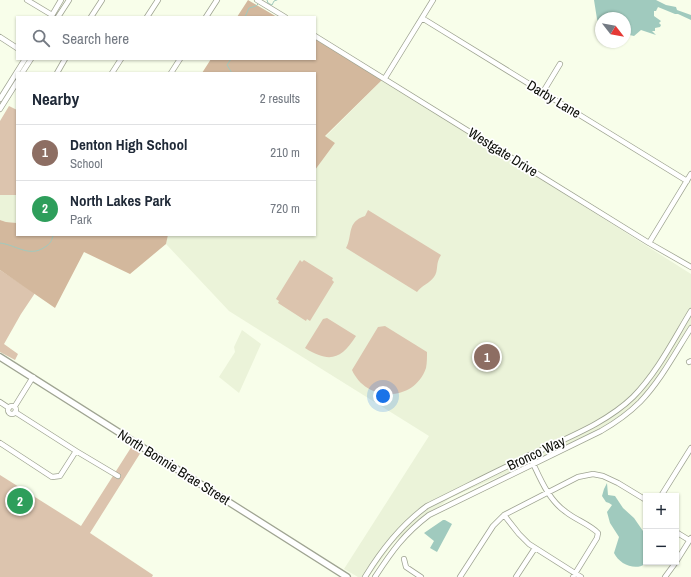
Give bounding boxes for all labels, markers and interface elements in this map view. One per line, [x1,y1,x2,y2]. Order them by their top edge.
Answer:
north arrow [595,12,631,48]
search box [16,16,316,60]
icon: search [30,27,52,49]
text: Search here [62,28,129,49]
street label: Darby Lane [524,76,584,122]
text: Nearby [32,87,79,110]
text: 2 results [260,90,300,107]
street label: Westgate Drive [465,123,541,181]
text: Denton High School [70,134,188,155]
text: 1 [42,144,48,161]
text: 210 m [270,144,300,161]
text: School [70,155,103,172]
text: North Lakes Park [70,190,171,211]
text: 2 [42,200,48,217]
text: 720 m [270,200,300,217]
text: Park [70,211,92,228]
pin: 1 [474,342,500,372]
your location [373,386,393,406]
street label: North Bonnie Brae Street [115,425,233,509]
street label: Bronco Way [504,432,568,474]
pin: 2 [7,486,33,516]
map controls [643,493,679,565]
button: + [643,493,679,529]
button: − [643,529,679,565]

